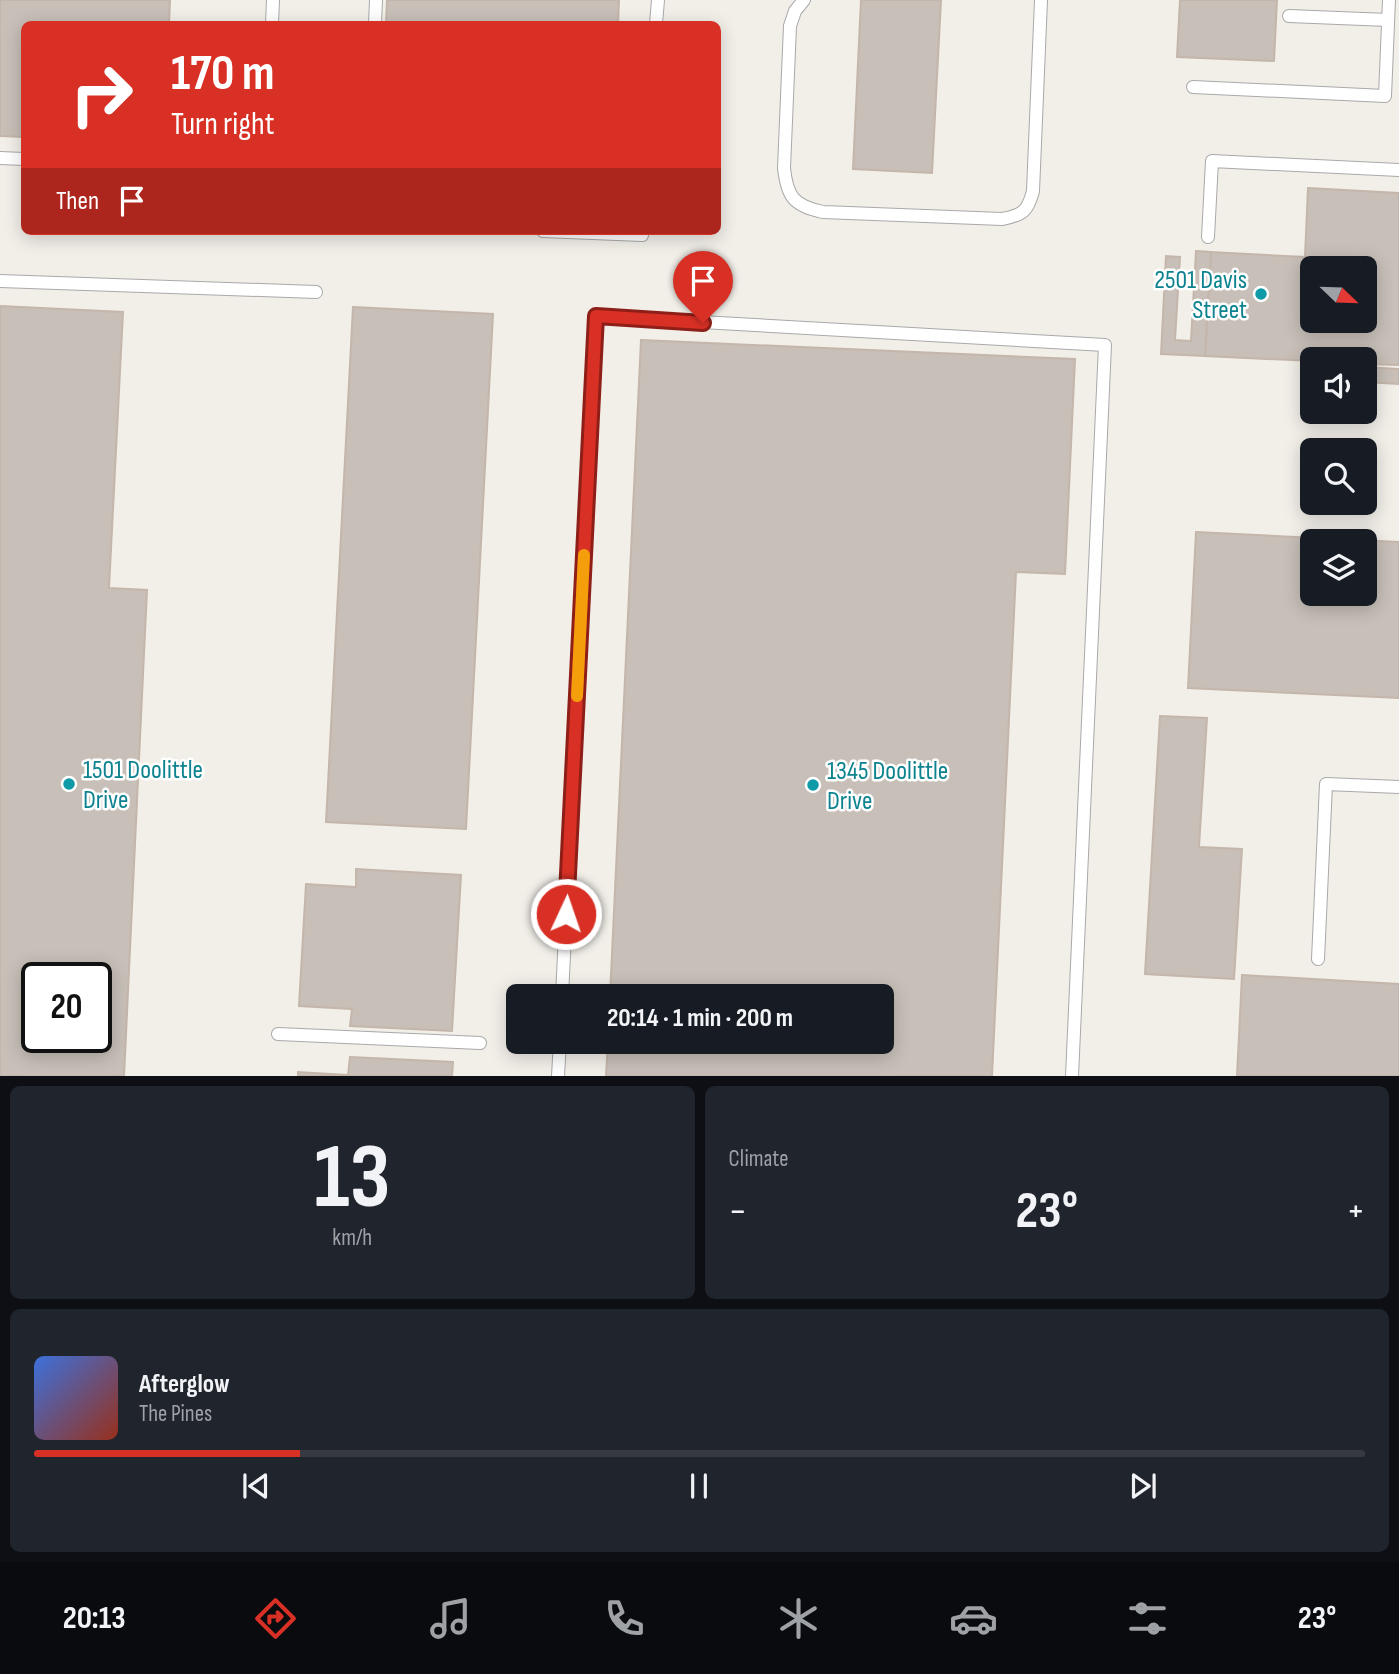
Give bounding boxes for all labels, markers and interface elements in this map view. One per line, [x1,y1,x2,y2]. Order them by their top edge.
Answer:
text: 170 m [171,45,275,104]
icon: right [56,49,147,140]
text: Turn right [171,105,275,144]
icon: arrive [113,182,151,220]
text: Then [56,186,99,217]
pin [673,251,733,323]
north arrow [1300,256,1377,332]
map controls [1300,256,1377,606]
icon: arrive [684,262,722,300]
place label: 2501 Davis Street [1154,265,1247,326]
marker: 2501 Davis Street [1253,286,1269,302]
button: sound [1300,347,1377,424]
button: search [1300,438,1377,515]
button: layers [1300,529,1377,606]
place label: 1501 Doolittle Drive [83,755,203,816]
place label: 1345 Doolittle Drive [827,756,948,817]
marker: 1501 Doolittle Drive [61,776,77,792]
marker: 1345 Doolittle Drive [805,777,821,793]
position arrow [529,877,603,951]
speed limit sign: 20 [21,962,112,1053]
text: 20:14 · 1 min · 200 m [607,1003,793,1034]
text: 13 [314,1124,390,1233]
text: Climate [729,1145,788,1173]
text: 23° [1016,1180,1078,1243]
text: − [729,1189,747,1234]
text: + [1346,1189,1365,1234]
text: km/h [332,1224,372,1252]
text: Afterglow [139,1369,230,1400]
text: The Pines [139,1400,212,1428]
icon: previous [237,1467,275,1505]
icon: pause [680,1467,718,1505]
icon: next [1124,1467,1162,1505]
icon: directions [251,1594,300,1643]
icon: music [426,1594,475,1643]
icon: phone [600,1594,649,1643]
icon: climate [774,1594,823,1643]
icon: car [949,1594,998,1643]
icon: filters [1123,1594,1172,1643]
text: 20:13 [63,1599,126,1638]
text: 23° [1298,1599,1336,1638]

